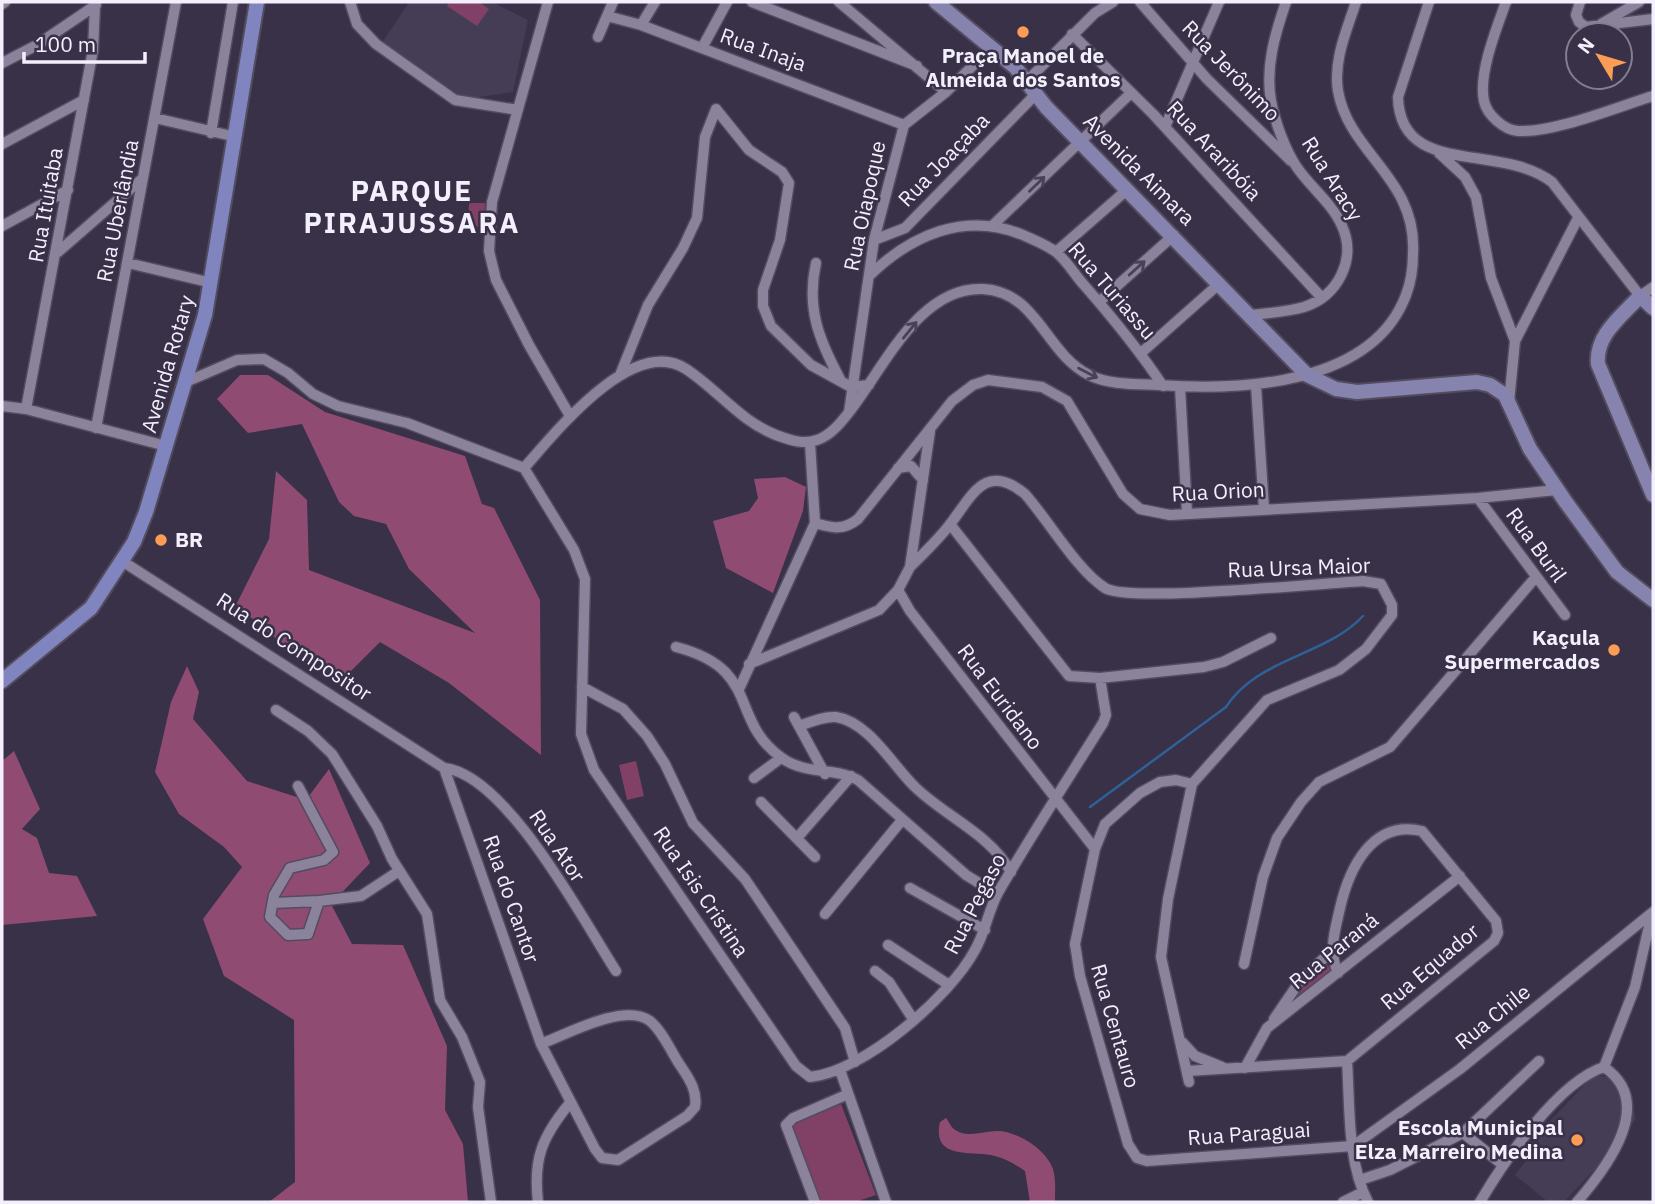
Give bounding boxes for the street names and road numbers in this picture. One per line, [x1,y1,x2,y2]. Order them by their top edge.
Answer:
street label: Rua Jerônimo [1176,14,1287,127]
street label: Rua Inaja [716,21,810,78]
street label: Rua Araribóia [1161,94,1268,206]
street label: Rua Joaçaba [891,106,995,212]
street label: Avenida Aimara [1078,107,1202,231]
street label: Rua Aracy [1296,131,1370,227]
street label: Rua Uberlândia [89,137,145,285]
street label: Rua Oiapoque [837,138,891,273]
street label: Rua Ituitaba [21,145,69,265]
street label: Rua Turiassu [1063,236,1163,345]
street label: Avenida Rotary [134,291,200,436]
street label: Rua Orion [1171,475,1265,507]
street label: Rua Buril [1500,501,1574,588]
street label: Rua Ursa Maior [1227,551,1371,583]
street label: Rua do Compositor [212,585,378,707]
street label: Rua Euridano [952,638,1050,755]
street label: Rua Ator [523,804,592,887]
street label: Rua Isis Cristina [648,820,756,962]
street label: Rua do Cantor [477,831,547,967]
street label: Rua Pegaso [937,848,1011,959]
street label: Rua Paraná [1283,906,1384,995]
street label: Rua Equador [1374,917,1485,1016]
street label: Rua Centauro [1085,960,1147,1091]
street label: Rua Chile [1449,977,1536,1055]
street label: Rua Paraguai [1186,1115,1312,1151]

